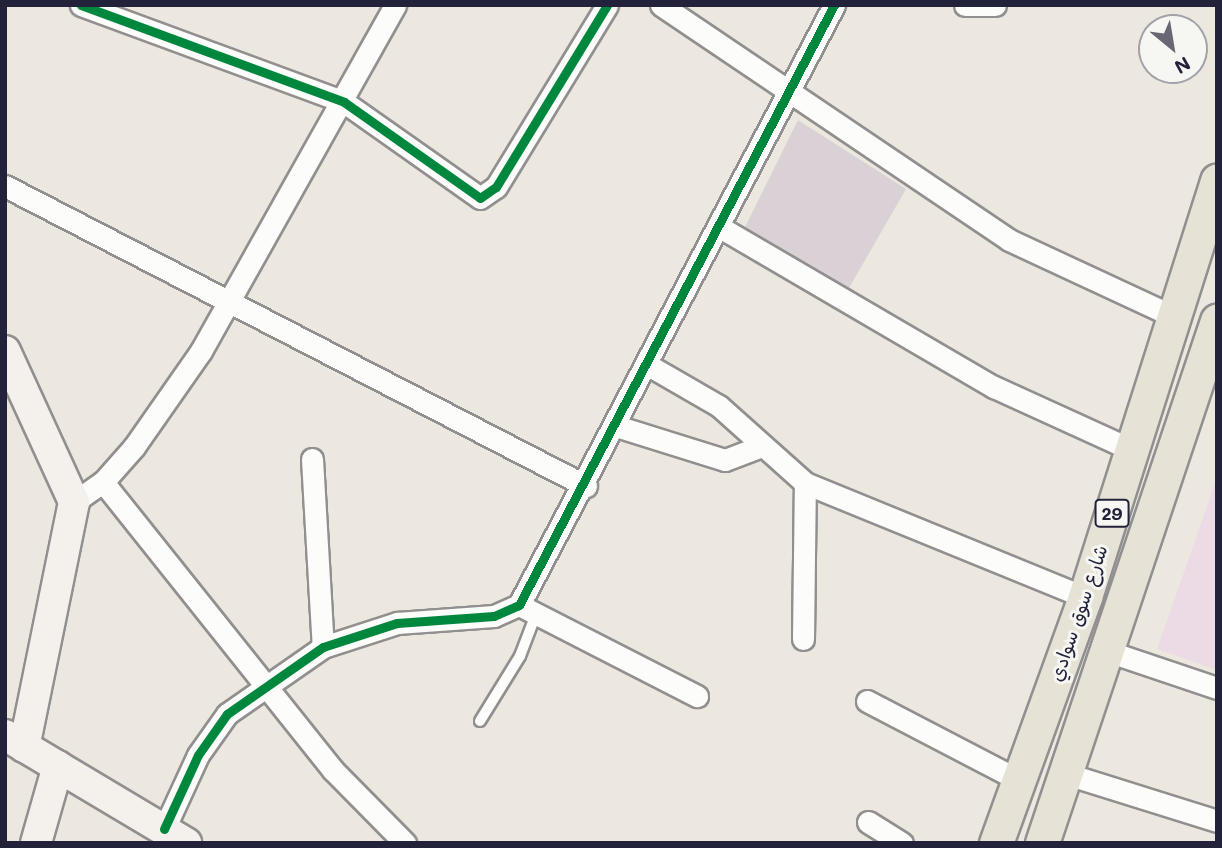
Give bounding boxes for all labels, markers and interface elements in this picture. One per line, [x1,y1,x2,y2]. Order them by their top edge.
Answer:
north arrow [1138,14,1208,84]
text: N [1170,51,1195,80]
road number: 29 [1094,499,1130,528]
street label: شارع سوق سوادي [1044,542,1112,684]

